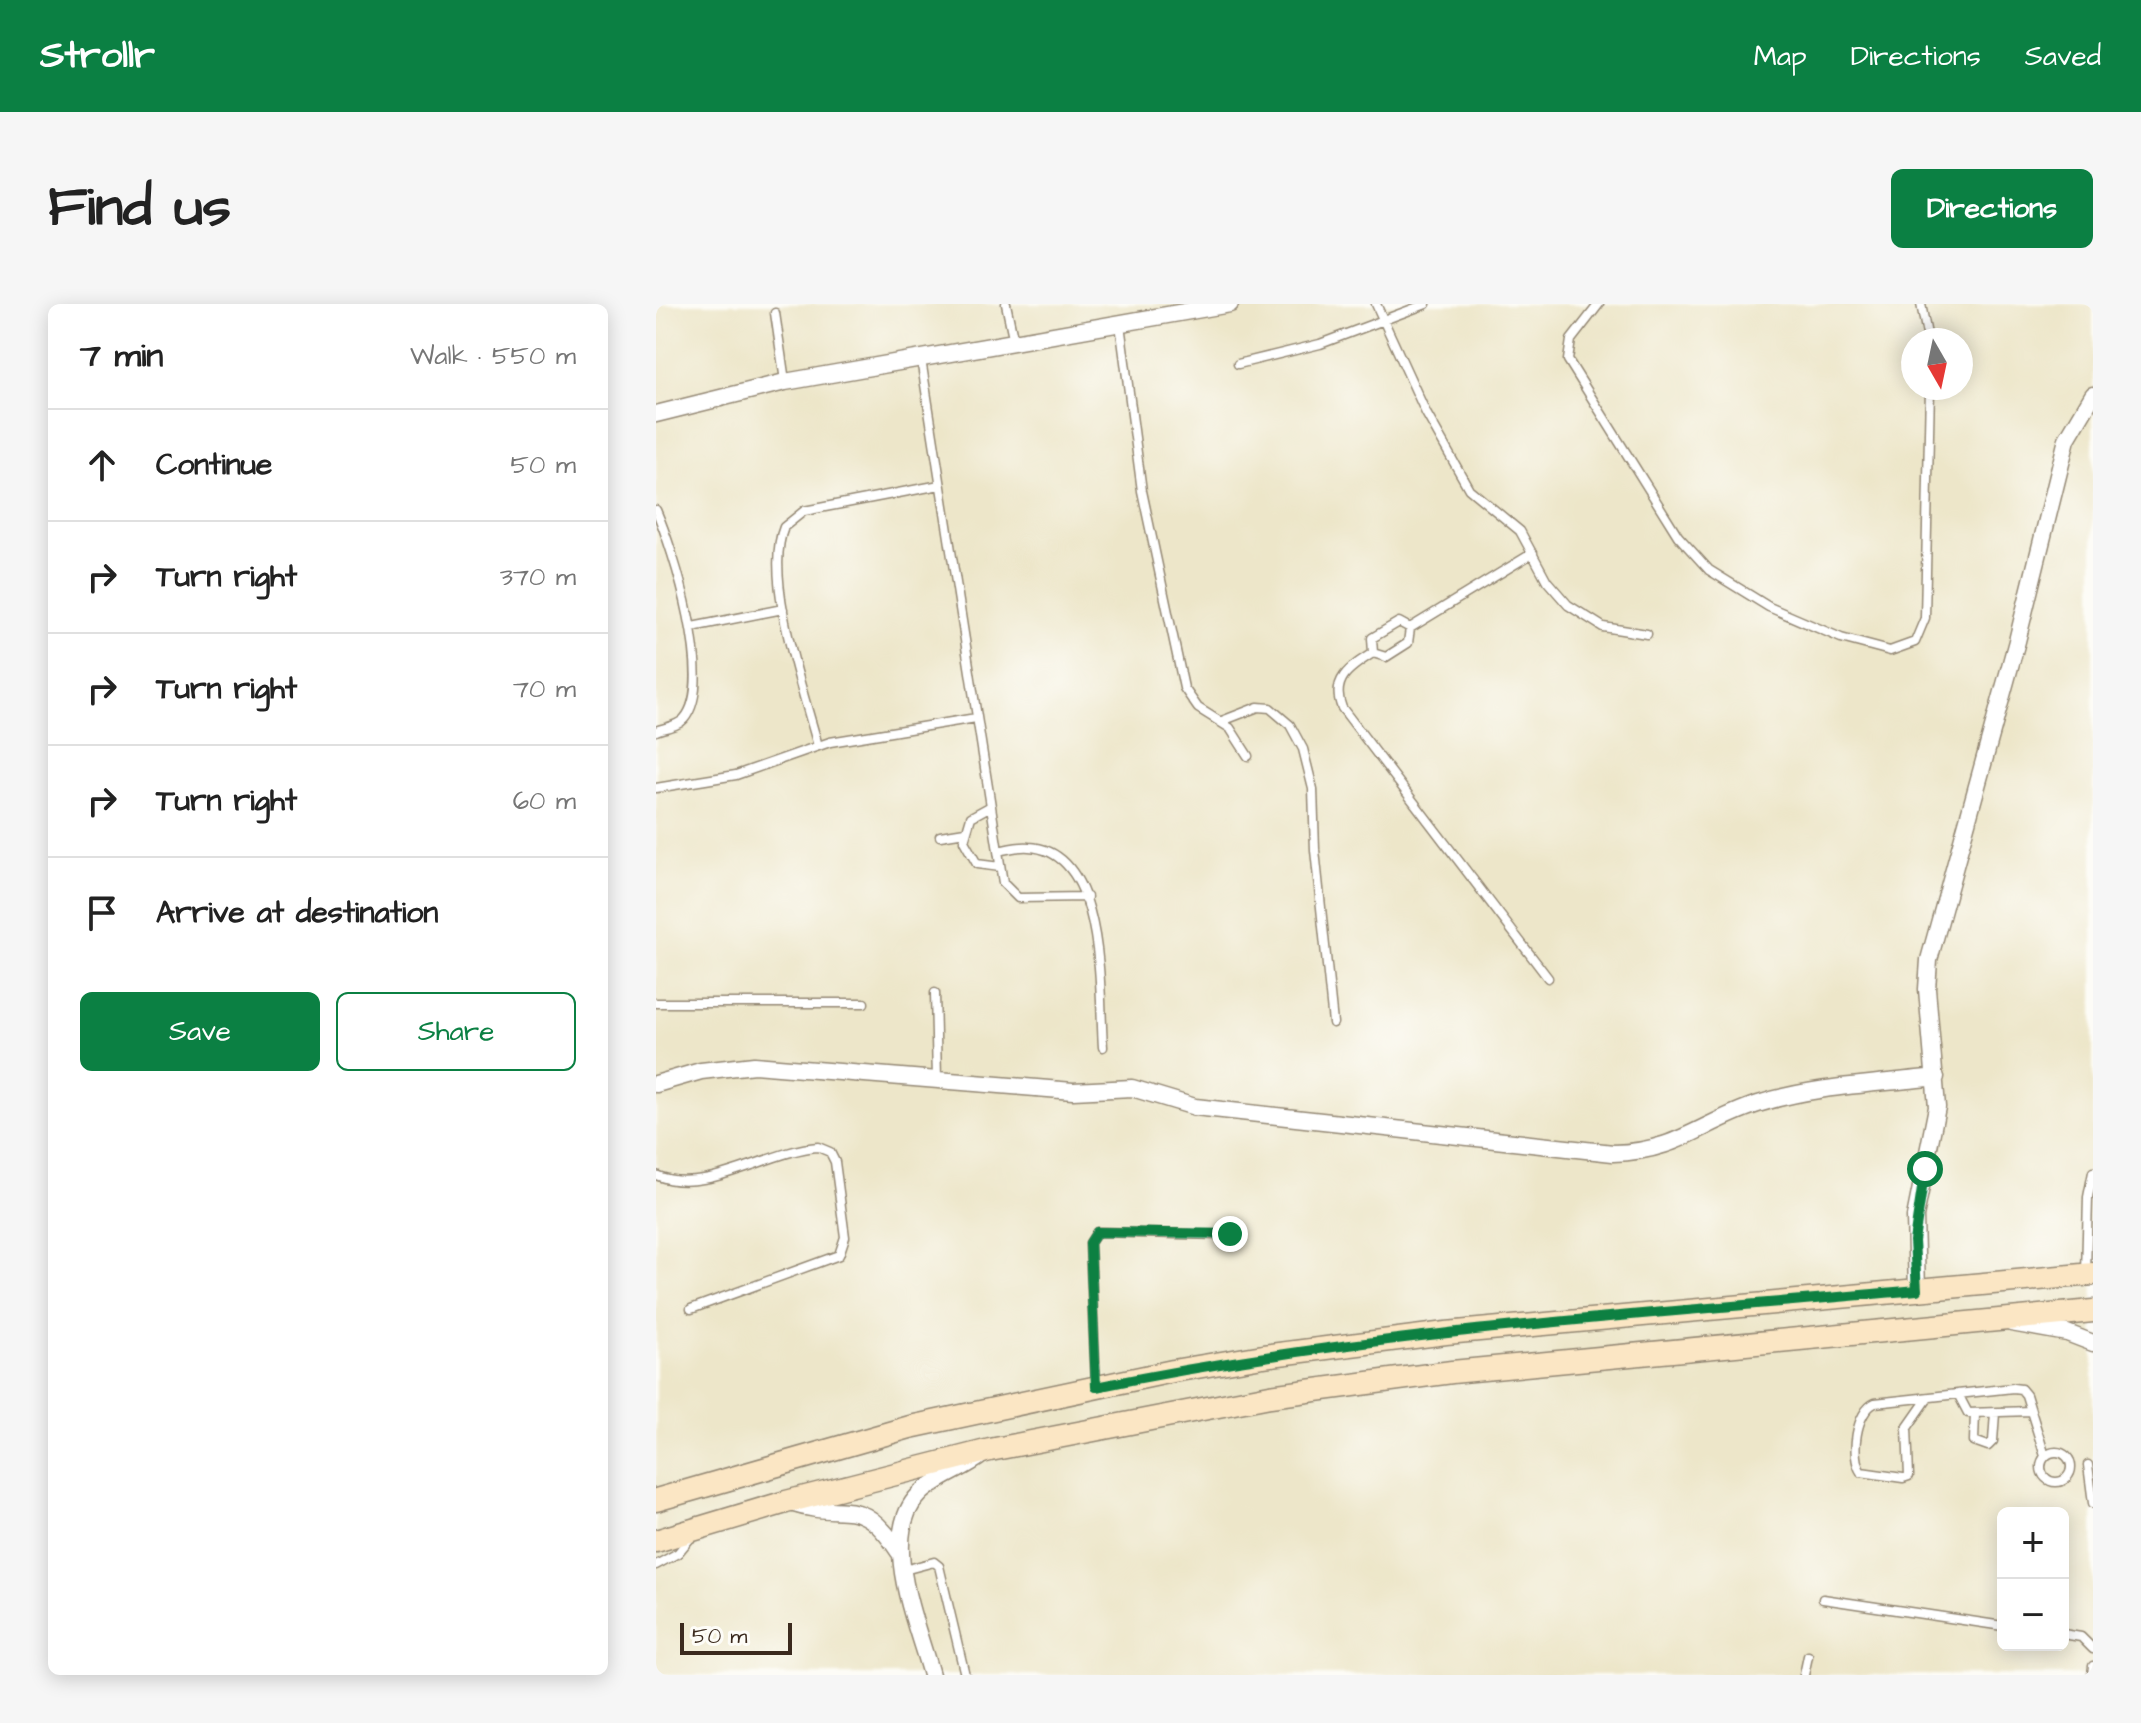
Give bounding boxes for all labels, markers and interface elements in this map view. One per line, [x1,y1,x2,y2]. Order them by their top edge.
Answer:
text: Strollr [40,30,155,82]
text: Map [1754,37,1807,76]
text: Directions [1851,37,1981,76]
text: Saved [2025,37,2101,76]
text: Find us [48,169,231,247]
button: Directions [1891,169,2093,248]
north arrow [1901,328,1973,400]
text: 7 min [80,332,163,380]
text: Walk · 550 m [410,338,576,374]
icon: ahead [80,443,124,487]
text: Continue [156,444,272,486]
text: 50 m [511,447,576,483]
icon: right [80,555,124,599]
text: Turn right [156,556,297,598]
text: 370 m [500,559,576,595]
icon: right [80,667,124,711]
text: Turn right [156,668,297,710]
text: 70 m [513,671,576,707]
icon: right [80,779,124,823]
text: Turn right [156,780,297,822]
text: 60 m [513,783,576,819]
icon: arrive [80,891,124,935]
text: Arrive at destination [156,892,438,934]
button: Save [80,992,320,1071]
button: Share [336,992,576,1071]
route start [1907,1151,1943,1187]
route end [1212,1216,1248,1252]
map controls [1997,1507,2069,1651]
button: + [1997,1507,2069,1579]
button: − [1997,1579,2069,1651]
scale bar [680,1619,792,1655]
text: 50 m [692,1621,747,1652]

